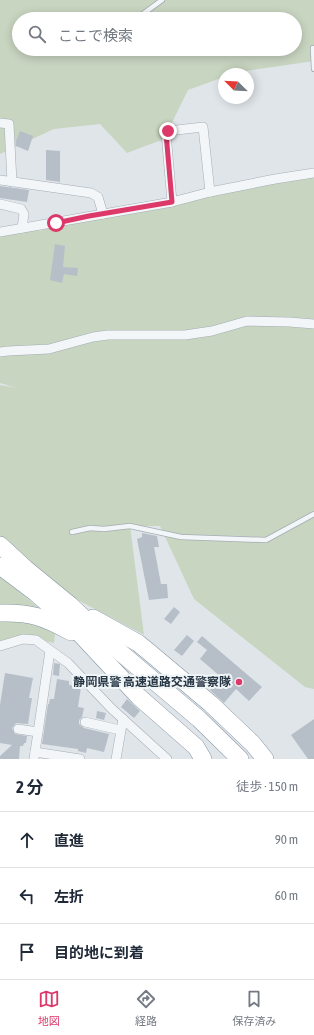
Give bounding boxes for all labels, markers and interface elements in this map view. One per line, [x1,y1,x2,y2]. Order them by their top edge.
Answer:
search box [12,12,302,56]
icon: search [26,23,48,45]
text: ここで検索 [58,27,133,44]
north arrow [218,68,254,104]
route end [159,122,177,140]
route start [47,214,65,232]
place label: 静岡県警 高速道路交通警察隊 [73,675,231,689]
marker: 静岡県警 高速道路交通警察隊 [234,677,244,687]
text: 2 分 [16,777,43,797]
text: 徒歩 · 150 m [236,779,298,794]
icon: ahead [16,829,38,851]
text: 直進 [54,832,84,849]
text: 90 m [275,832,298,847]
icon: left [16,885,38,907]
text: 左折 [54,888,84,905]
text: 60 m [275,888,298,903]
icon: arrive [16,941,38,963]
text: 目的地に到着 [54,944,144,961]
tab: 地図 [38,988,60,1028]
tab: 経路 [135,988,157,1028]
tab: 保存済み [232,988,276,1028]

